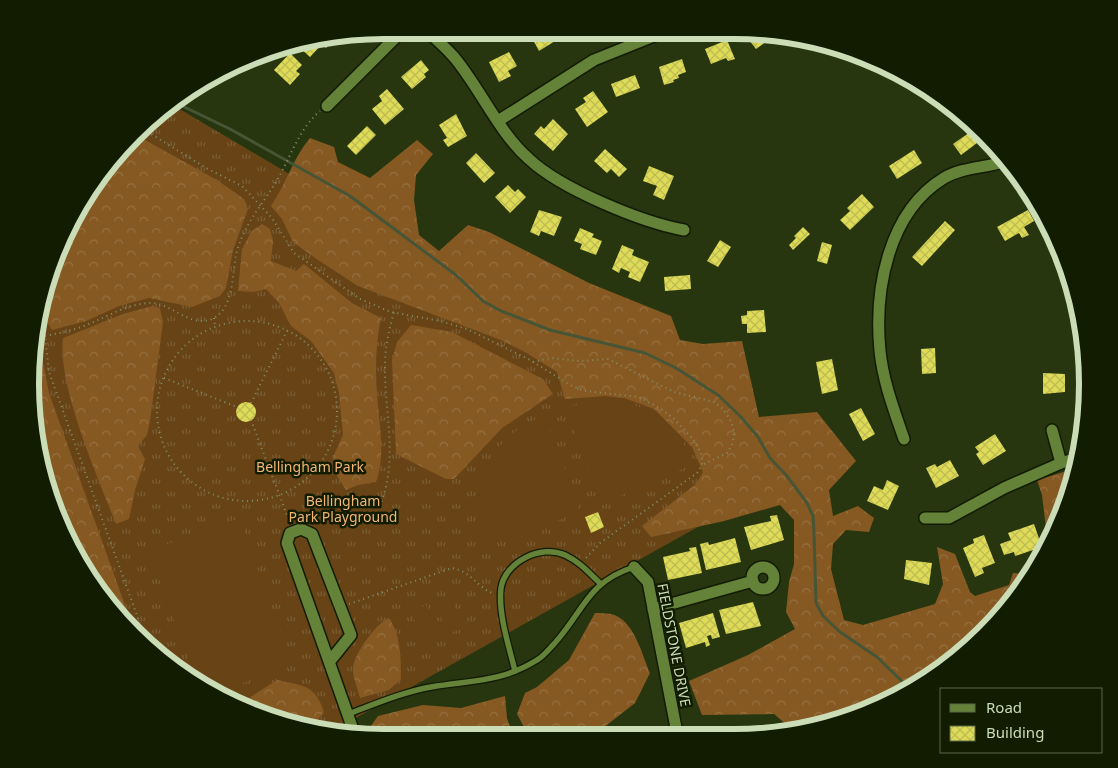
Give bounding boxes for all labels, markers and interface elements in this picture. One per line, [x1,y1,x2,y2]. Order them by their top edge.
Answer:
park label: Bellingham Park [256,457,364,476]
park label: Bellingham Park Playground [289,491,397,526]
street label: FIELDSTONE DRIVE [653,582,696,708]
legend [940,688,1103,753]
text: Road [986,697,1022,717]
text: Building [986,722,1044,742]

